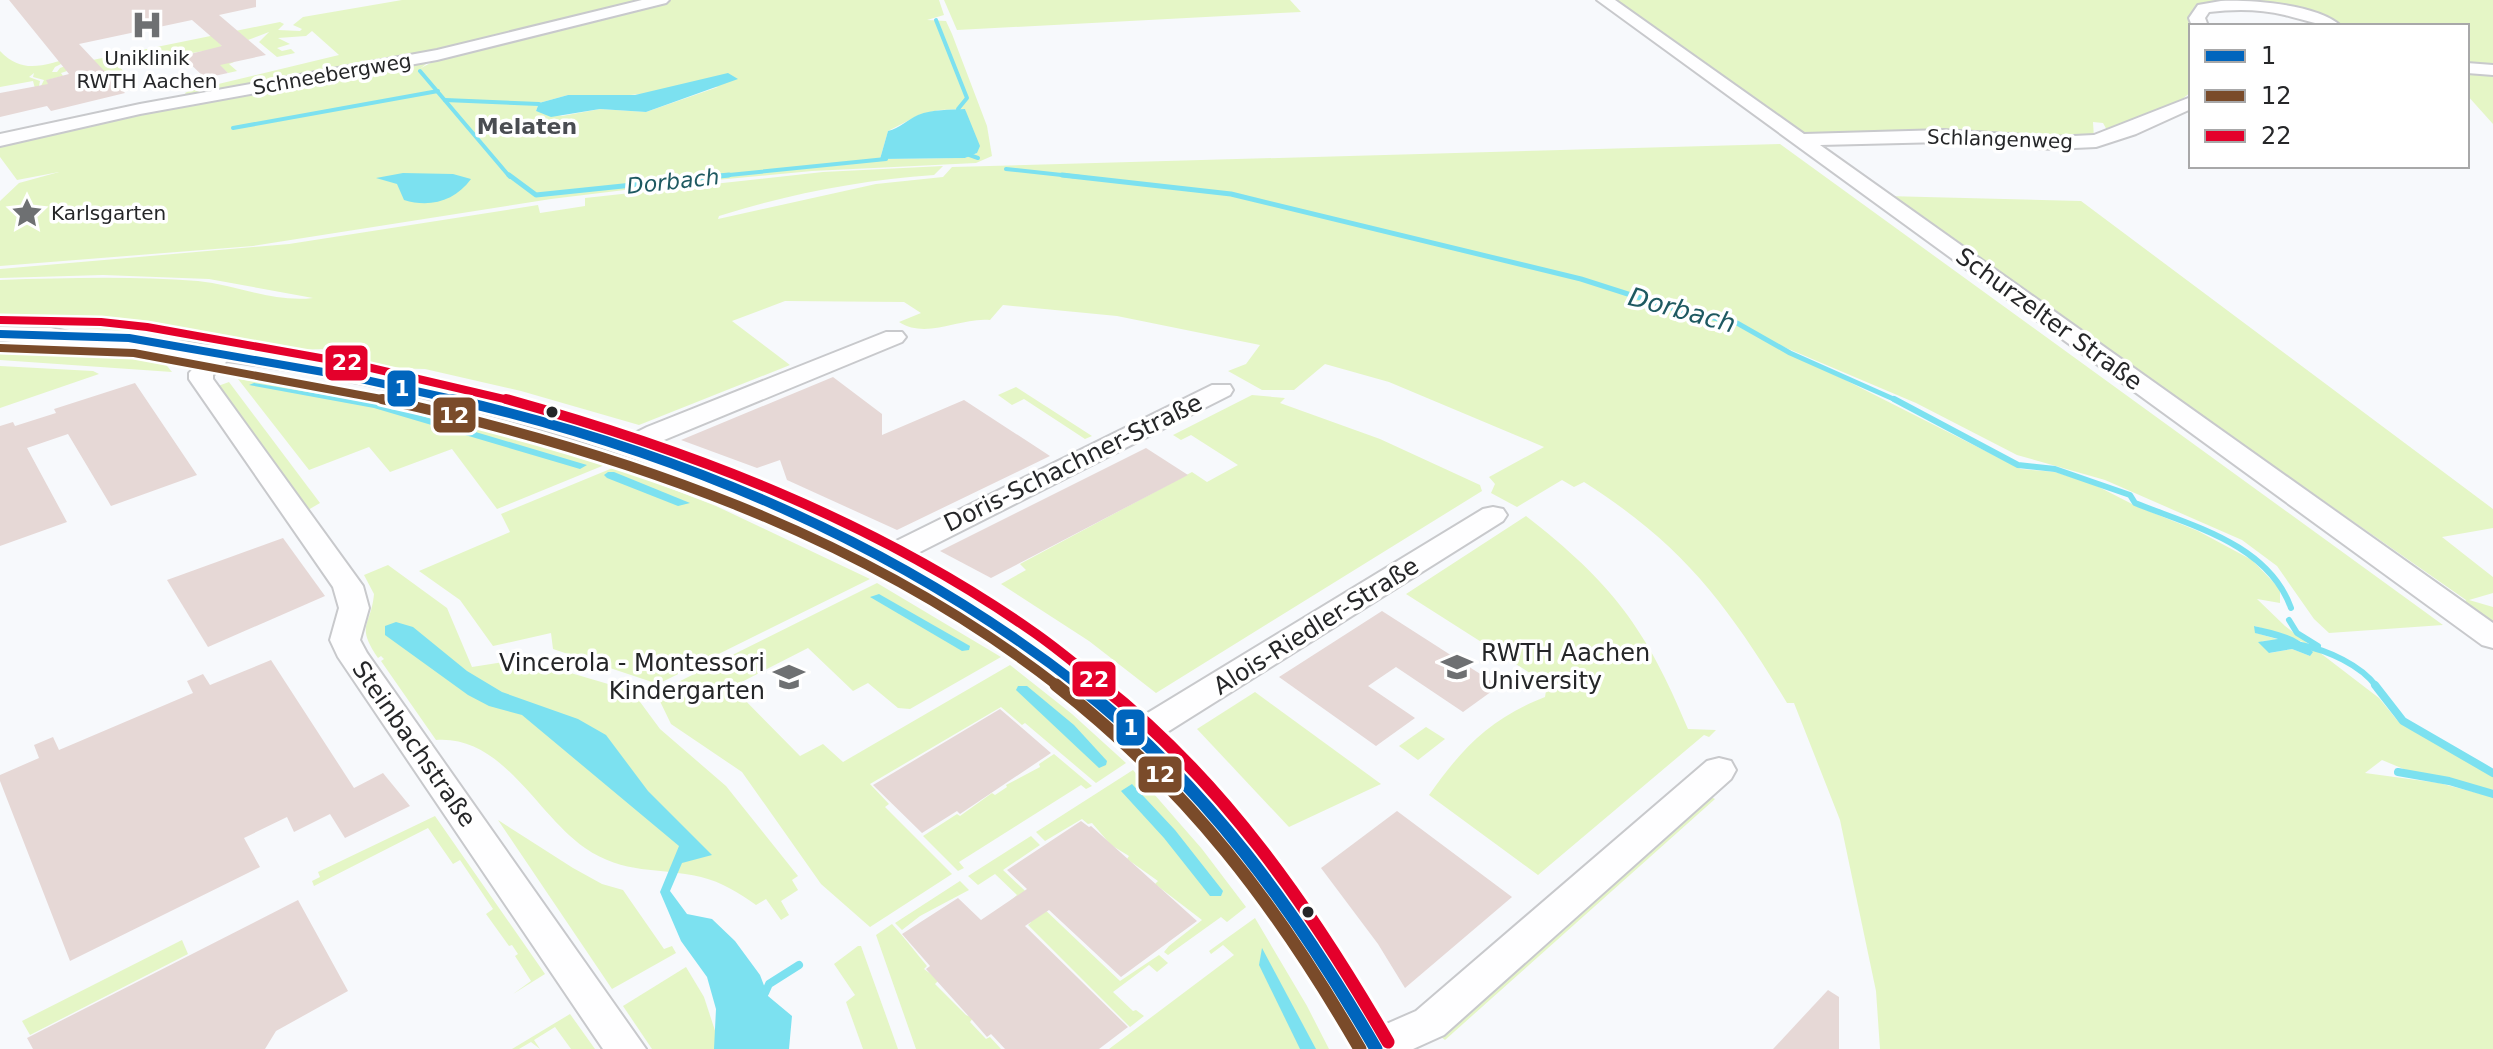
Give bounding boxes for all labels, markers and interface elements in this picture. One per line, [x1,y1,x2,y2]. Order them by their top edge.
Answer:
hospital icon: Uniklinik RWTH Aachen [130,8,164,42]
legend [2189,24,2469,168]
text: 1 [2261,42,2276,70]
place label: Uniklinik RWTH Aachen [76,46,218,93]
street label: Schneebergweg [251,48,413,100]
text: 12 [2261,82,2292,110]
district label: Melaten [477,114,577,139]
text: 22 [2261,122,2292,150]
street label: Schlangenweg [1927,124,2073,154]
water label: Dorbach [626,164,721,199]
place icon: Karlsgarten [10,196,44,230]
place label: Karlsgarten [51,201,166,225]
street label: Schurzelter Straße [1950,242,2148,396]
water label: Dorbach [1625,281,1739,339]
line badge: 22 [324,344,369,382]
text: 22 [332,350,362,375]
line badge: 1 [386,369,417,408]
text: 1 [394,376,410,401]
street label: Doris-Schachner-Straße [939,388,1207,538]
line badge: 12 [432,396,477,434]
text: 12 [439,403,469,428]
unlabelled marker [544,404,560,420]
street label: Alois-Riedler-Straße [1208,551,1424,701]
place label: RWTH Aachen University [1481,639,1650,695]
place label: Vincerola - Montessori Kindergarten [499,649,765,705]
school or university icon: RWTH Aachen University [1440,650,1474,684]
street label: Steinbachstraße [346,656,482,832]
school or university icon: Vincerola - Montessori Kindergarten [772,660,806,694]
line badge: 22 [1071,660,1117,698]
text: 22 [1079,667,1109,692]
line badge: 1 [1115,708,1146,747]
text: 1 [1123,715,1139,740]
line badge: 12 [1137,755,1183,794]
text: 12 [1145,762,1175,787]
unlabelled marker [1300,904,1316,920]

